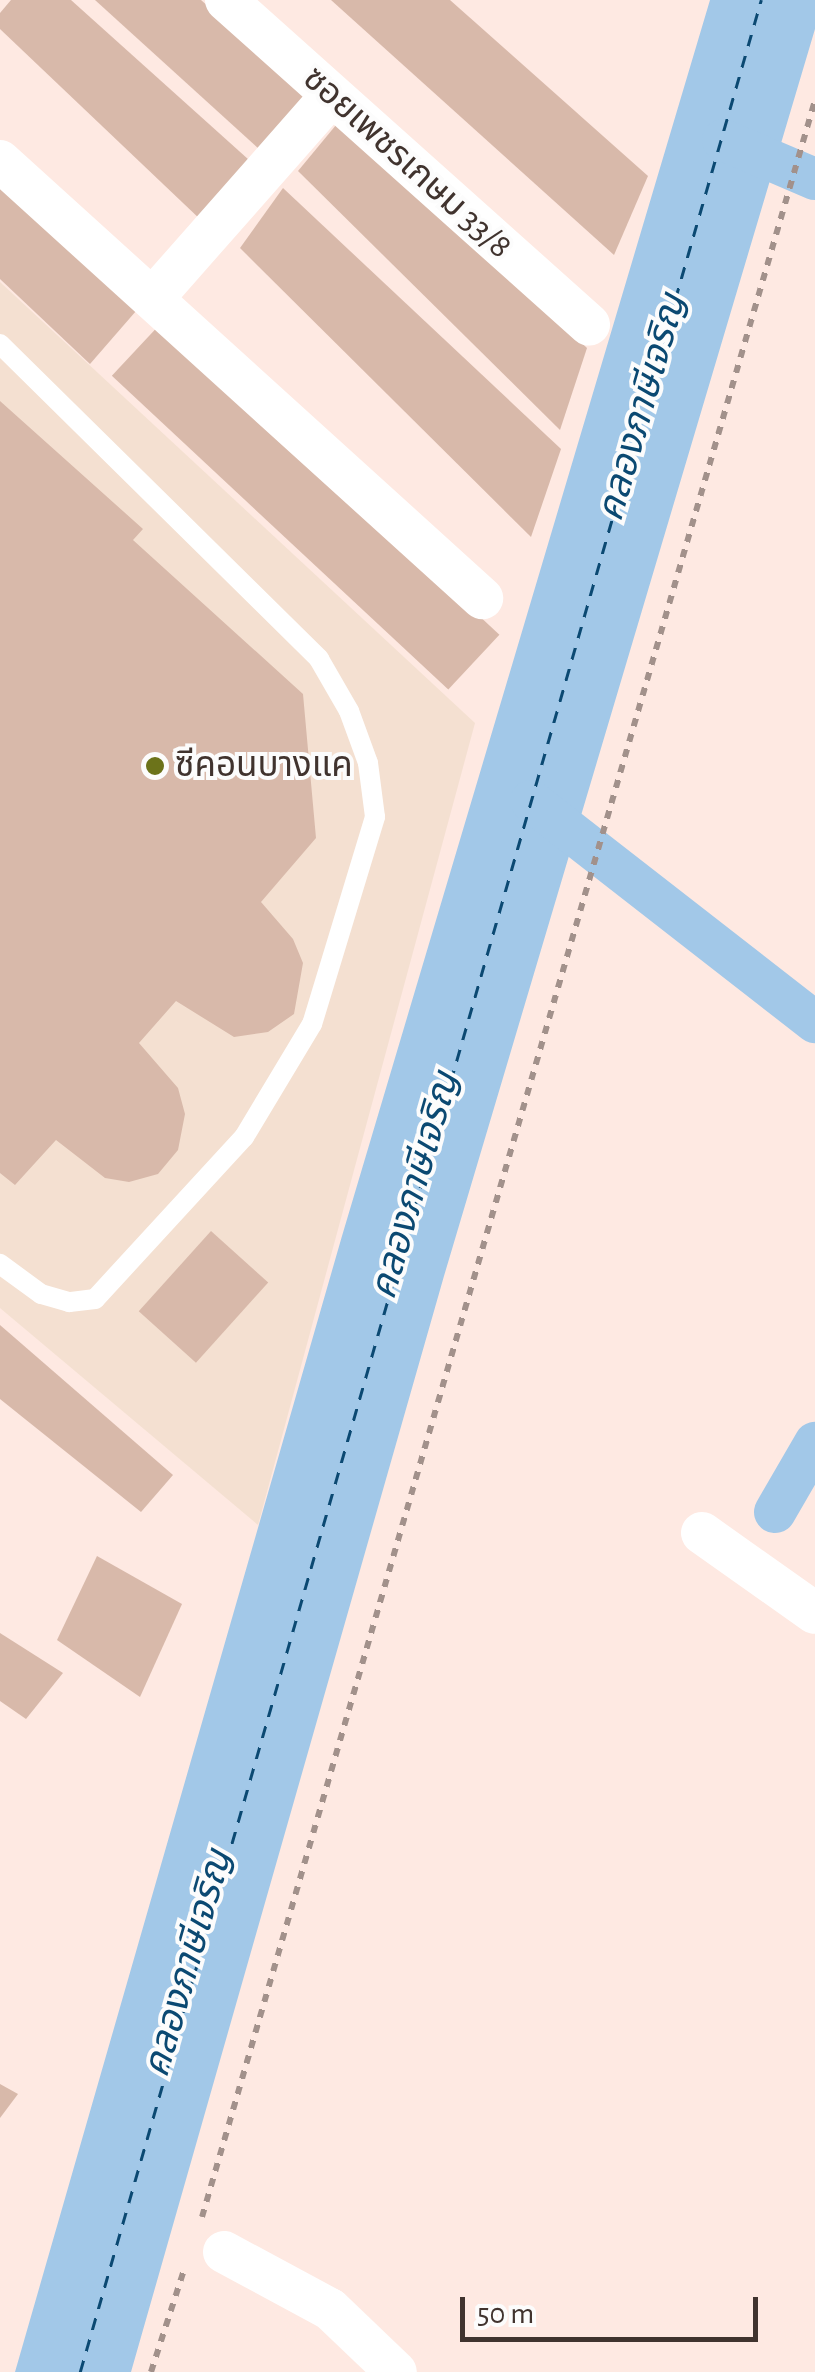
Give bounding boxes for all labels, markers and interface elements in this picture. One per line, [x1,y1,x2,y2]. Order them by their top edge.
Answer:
street label: ซอยเพชรเกษม 33/8 [294,58,520,268]
water label: คลองภาษีเจริญ [589,290,697,526]
place label: ซีคอนบางแค [175,745,353,787]
marker: ซีคอนบางแค [144,755,166,777]
water label: คลองภาษีเจริญ [362,1068,470,1304]
water label: คลองภาษีเจริญ [135,1846,243,2082]
scale bar [465,2277,762,2339]
text: 50 m [477,2299,534,2329]

